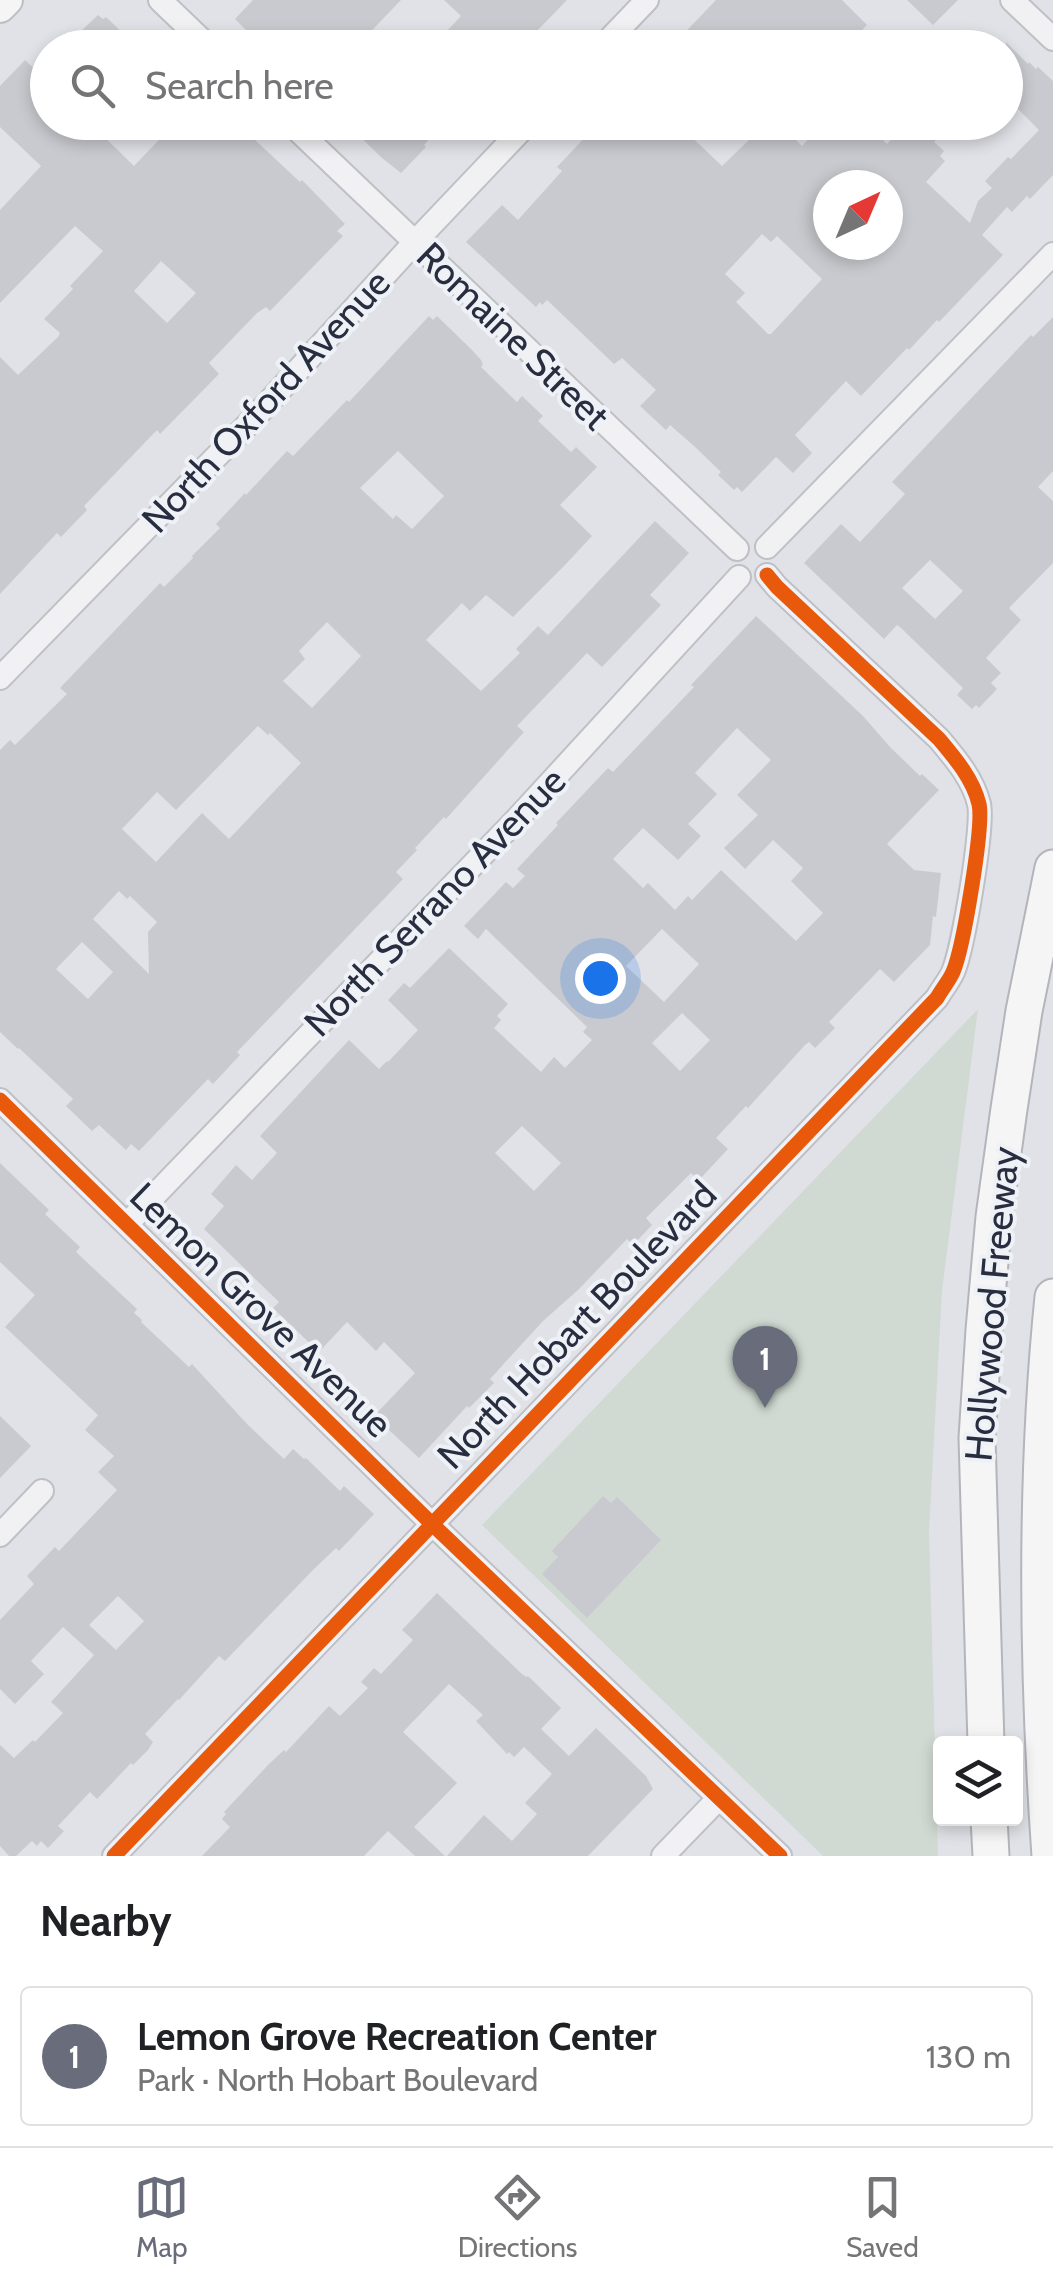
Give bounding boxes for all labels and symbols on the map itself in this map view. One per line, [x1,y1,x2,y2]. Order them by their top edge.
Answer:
north arrow [813,170,903,260]
street label: Romaine Street [407,232,620,439]
street label: North Oxford Avenue [132,259,400,542]
street label: North Serrano Avenue [294,757,575,1046]
your location [575,953,626,1004]
street label: Hollywood Freeway [954,1145,1029,1463]
street label: North Hobart Boulevard [427,1171,726,1478]
street label: Lemon Grove Avenue [120,1172,402,1447]
pin: 1 [732,1326,798,1408]

